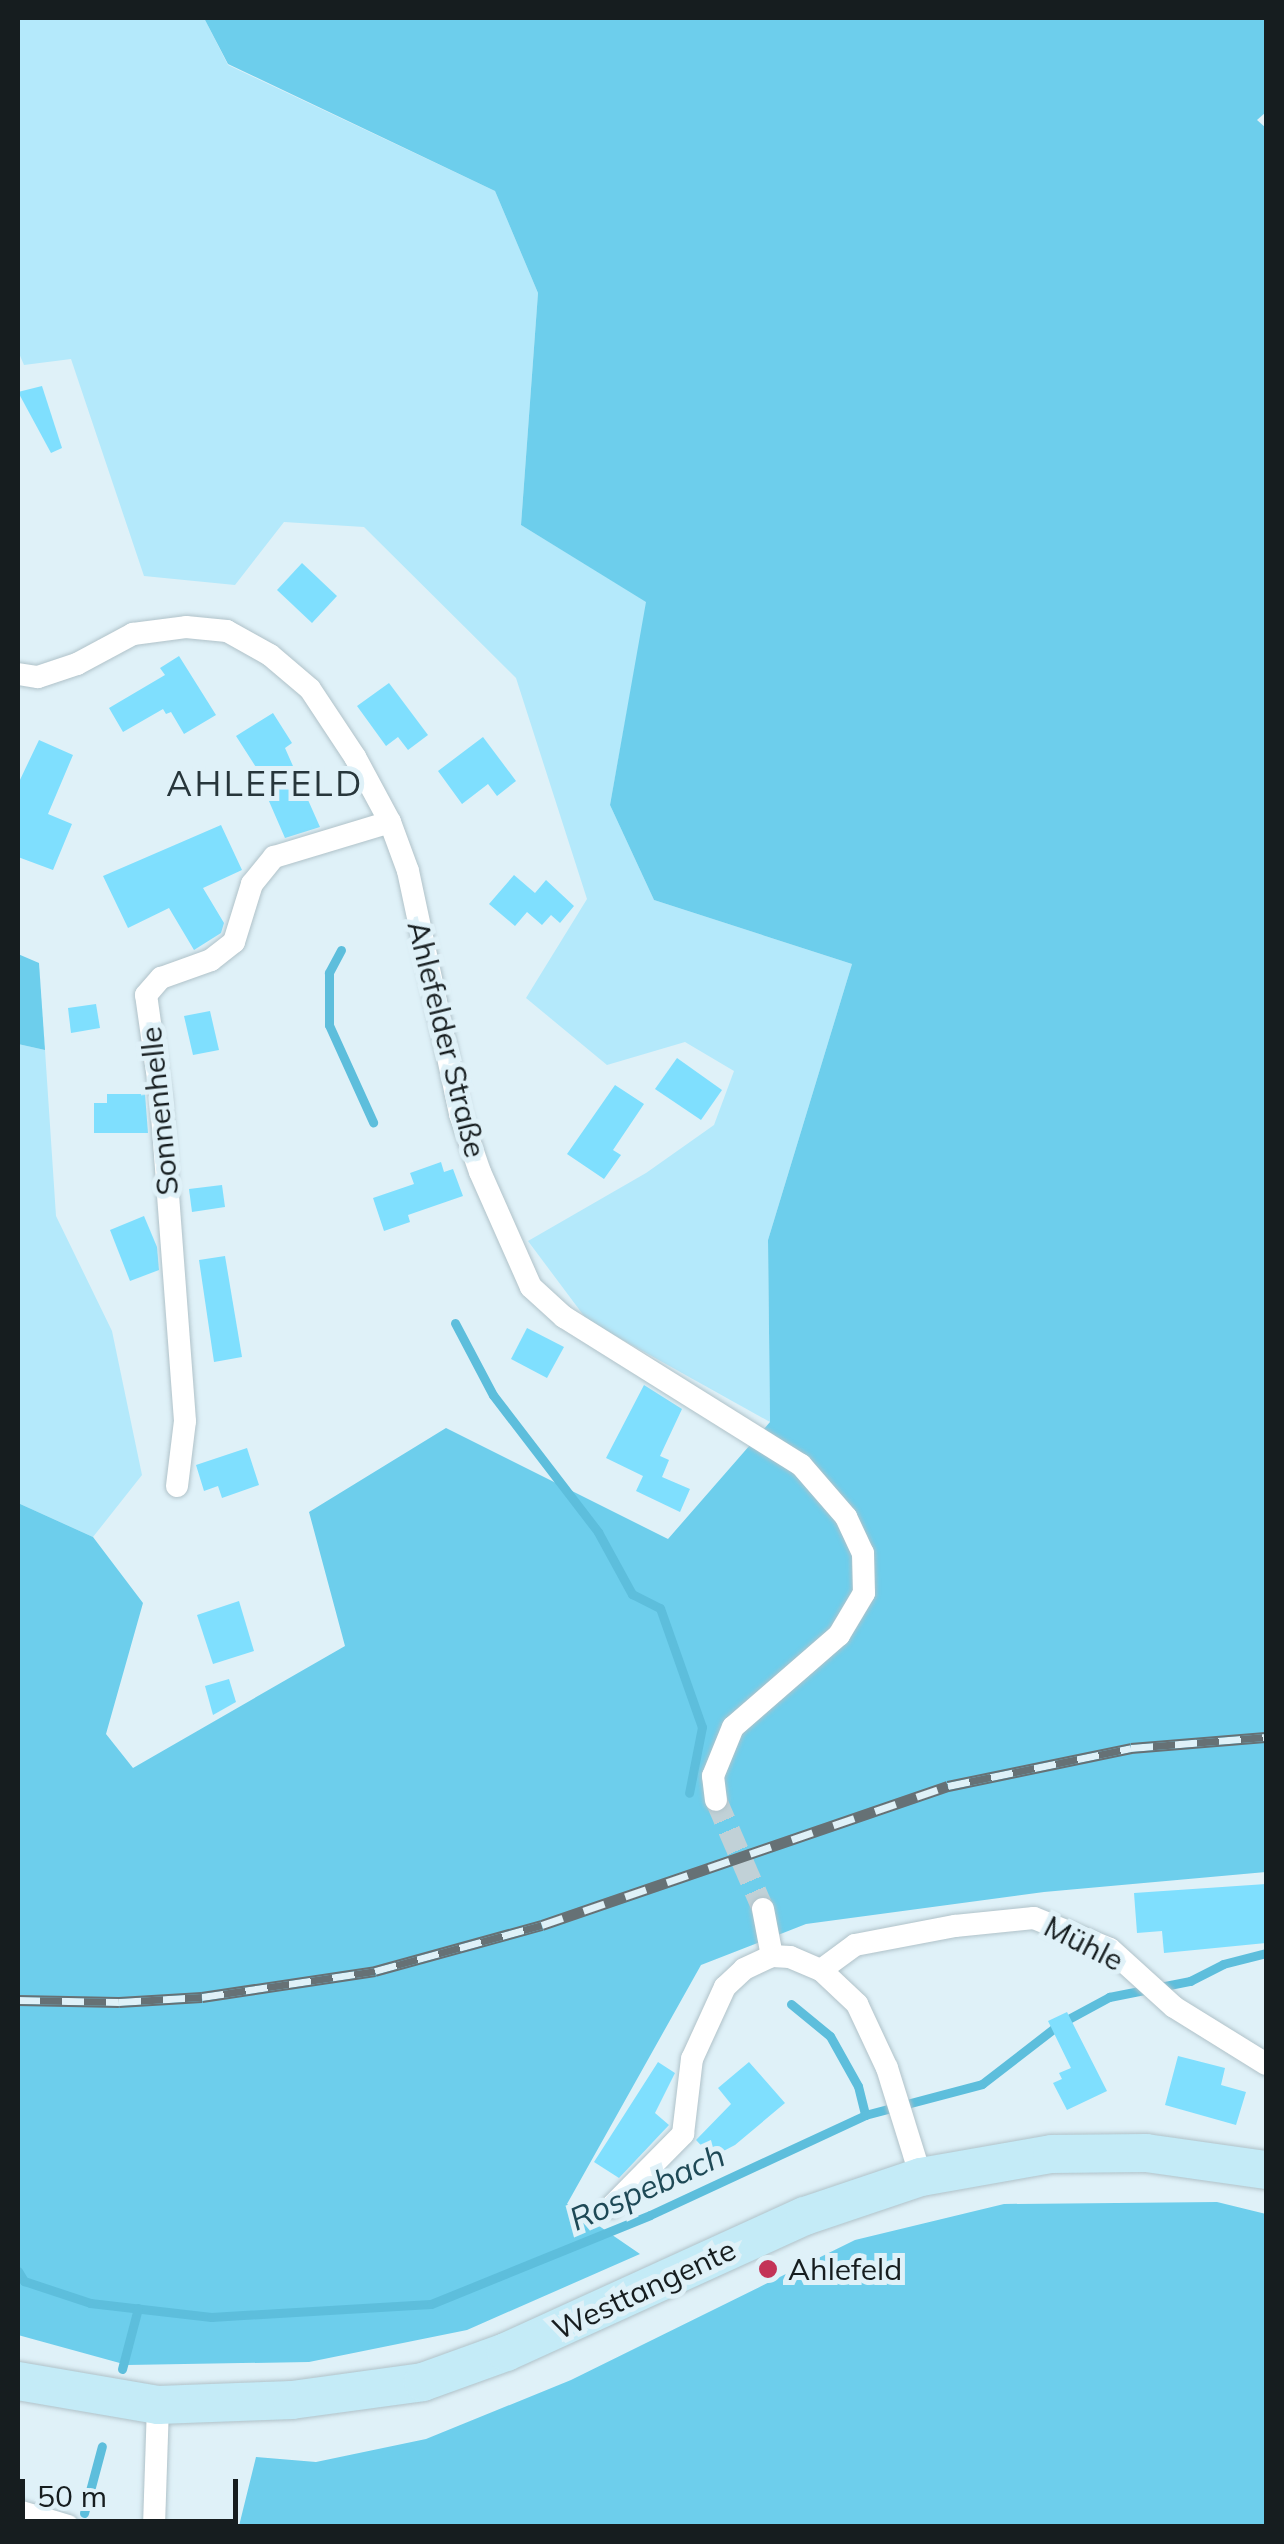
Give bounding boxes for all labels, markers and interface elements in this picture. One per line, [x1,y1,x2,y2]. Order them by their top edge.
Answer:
district label: AHLEFELD [166,762,364,804]
street label: Ahlefelder Straße [400,917,494,1161]
street label: Sonnenhelle [132,1025,186,1197]
street label: Mühle [1038,1908,1130,1978]
water label: Rospebach [564,2136,730,2238]
street label: Westtangente [547,2231,741,2347]
place label: Ahlefeld [788,2251,902,2287]
marker: Ahlefeld [757,2258,779,2280]
scale bar [25,2459,242,2521]
text: 50 m [37,2477,107,2515]

